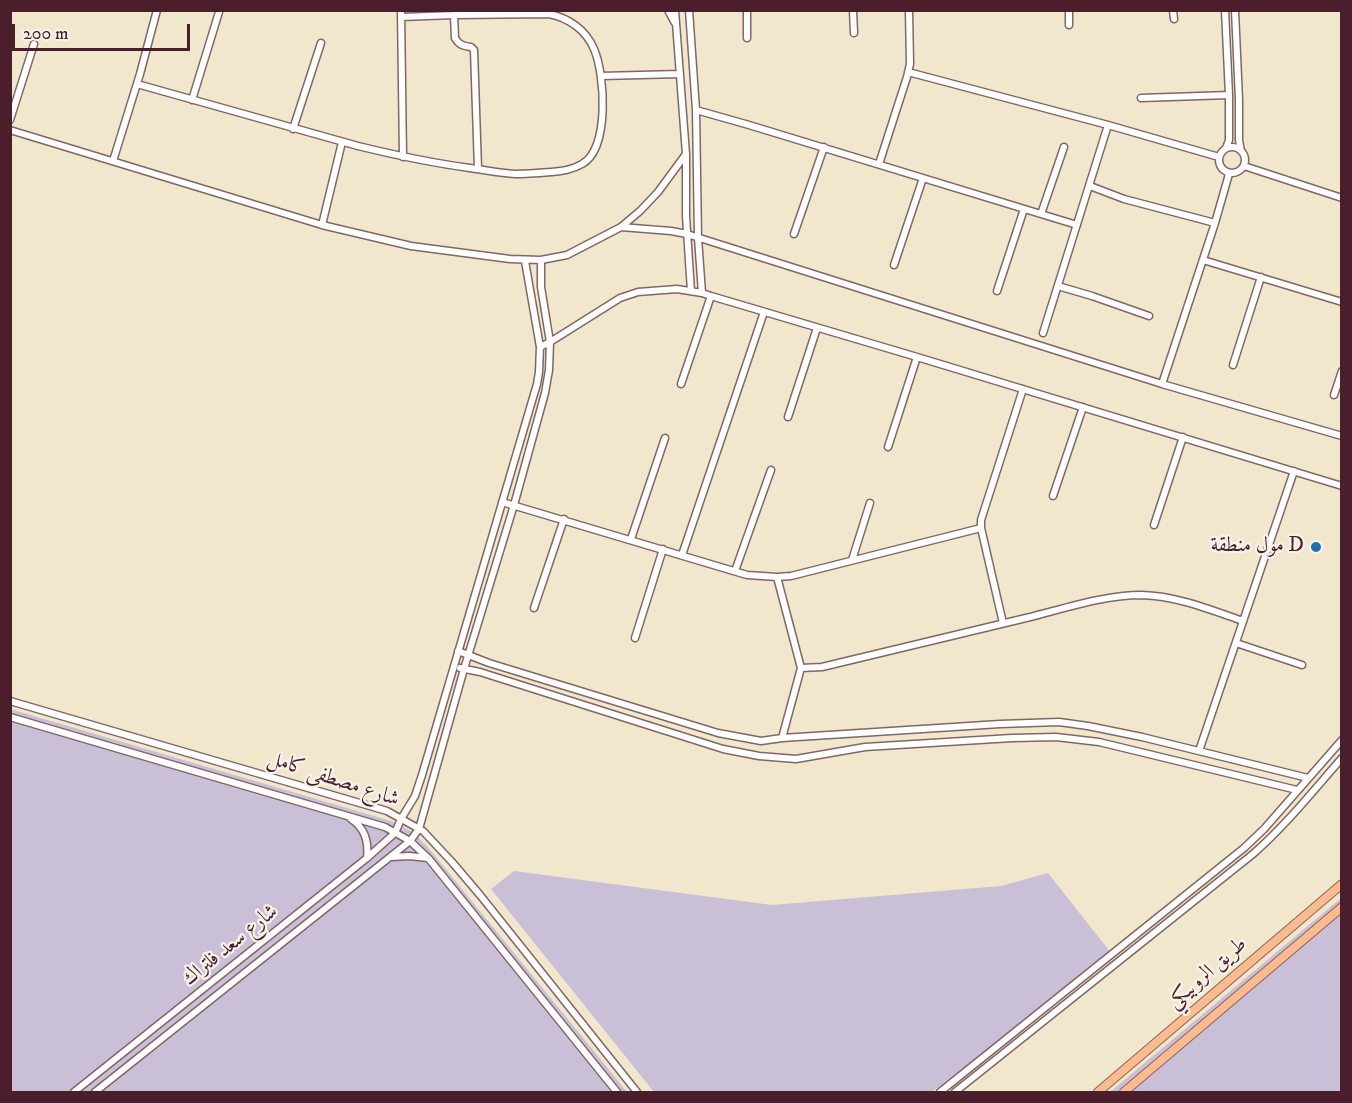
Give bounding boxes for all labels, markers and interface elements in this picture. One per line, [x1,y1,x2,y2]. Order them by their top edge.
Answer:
scale bar [15,12,194,50]
text: 200 m [23,23,69,45]
place label: مول منطقة D [1211,534,1304,560]
marker: مول منطقة D [1309,540,1323,554]
street label: شارع مصطفى كامل [264,747,402,813]
street label: شارع سعد فلتراك [178,900,284,992]
street label: طريق الروبيكي [1163,933,1253,1015]

